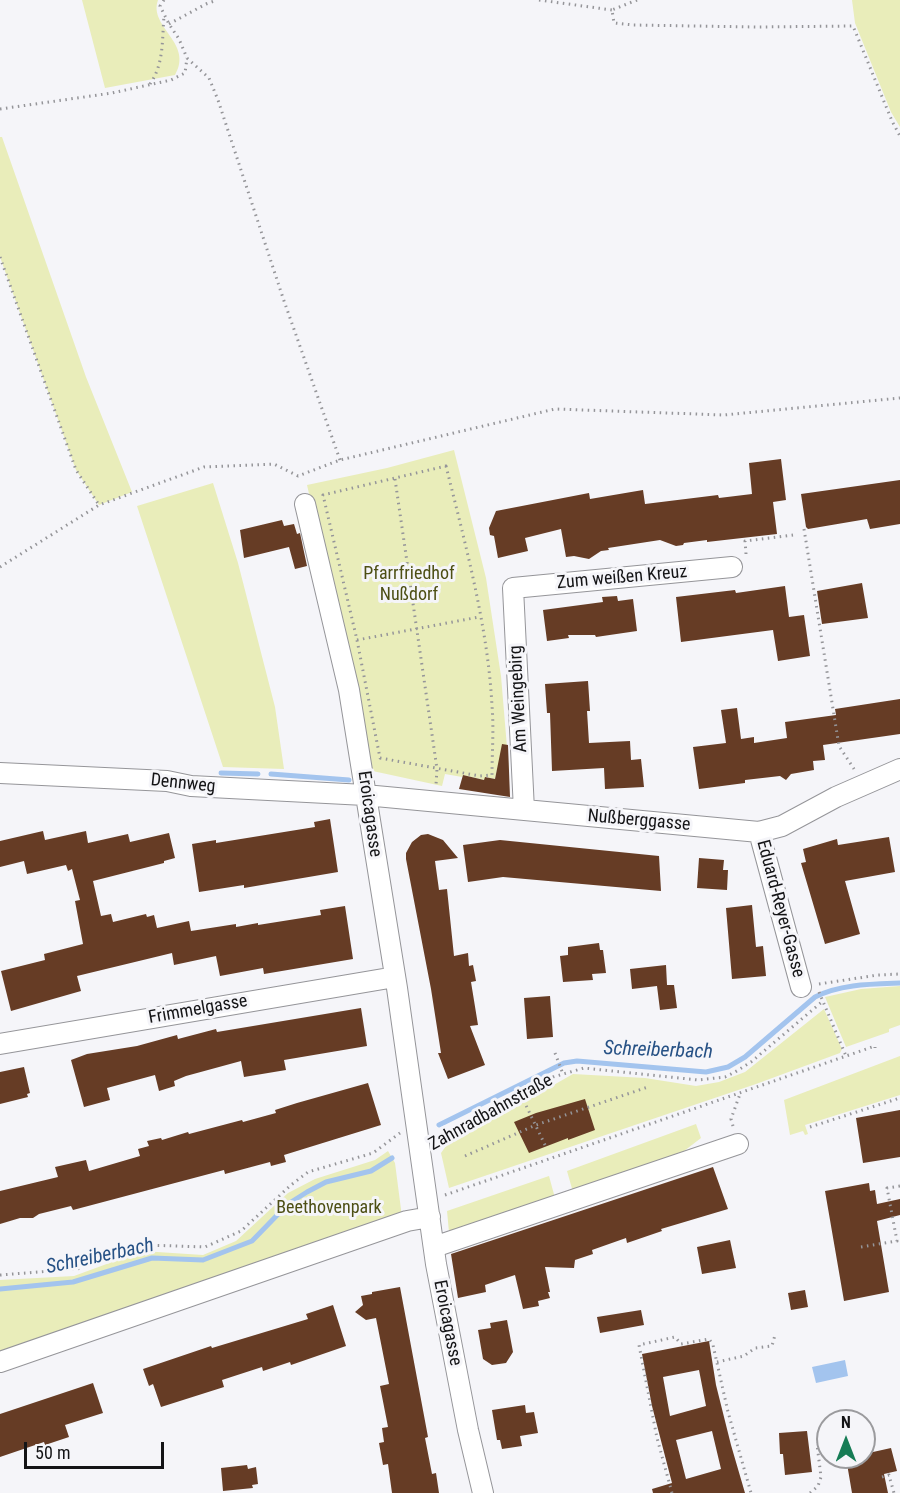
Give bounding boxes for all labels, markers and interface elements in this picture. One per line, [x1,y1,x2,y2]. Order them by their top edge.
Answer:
street label: Zum weißen Kreuz [556,562,688,594]
park label: Pfarrfriedhof Nußdorf [363,563,455,606]
street label: Am Weingebirg [505,645,533,753]
street label: Dennweg [149,770,217,798]
street label: Eroicagasse [352,770,386,858]
street label: Nußberggasse [587,806,691,836]
street label: Eduard-Reyer-Gasse [751,838,809,980]
street label: Frimmelgasse [147,991,249,1029]
water label: Schreiberbach [603,1037,713,1065]
street label: Zahnradbahnstraße [425,1070,557,1156]
park label: Beethovenpark [276,1197,382,1219]
water label: Schreiberbach [44,1234,156,1280]
street label: Eroicagasse [428,1278,466,1368]
north arrow [816,1409,876,1469]
text: N [841,1413,851,1432]
scale bar [27,1430,166,1468]
text: 50 m [35,1442,70,1463]

